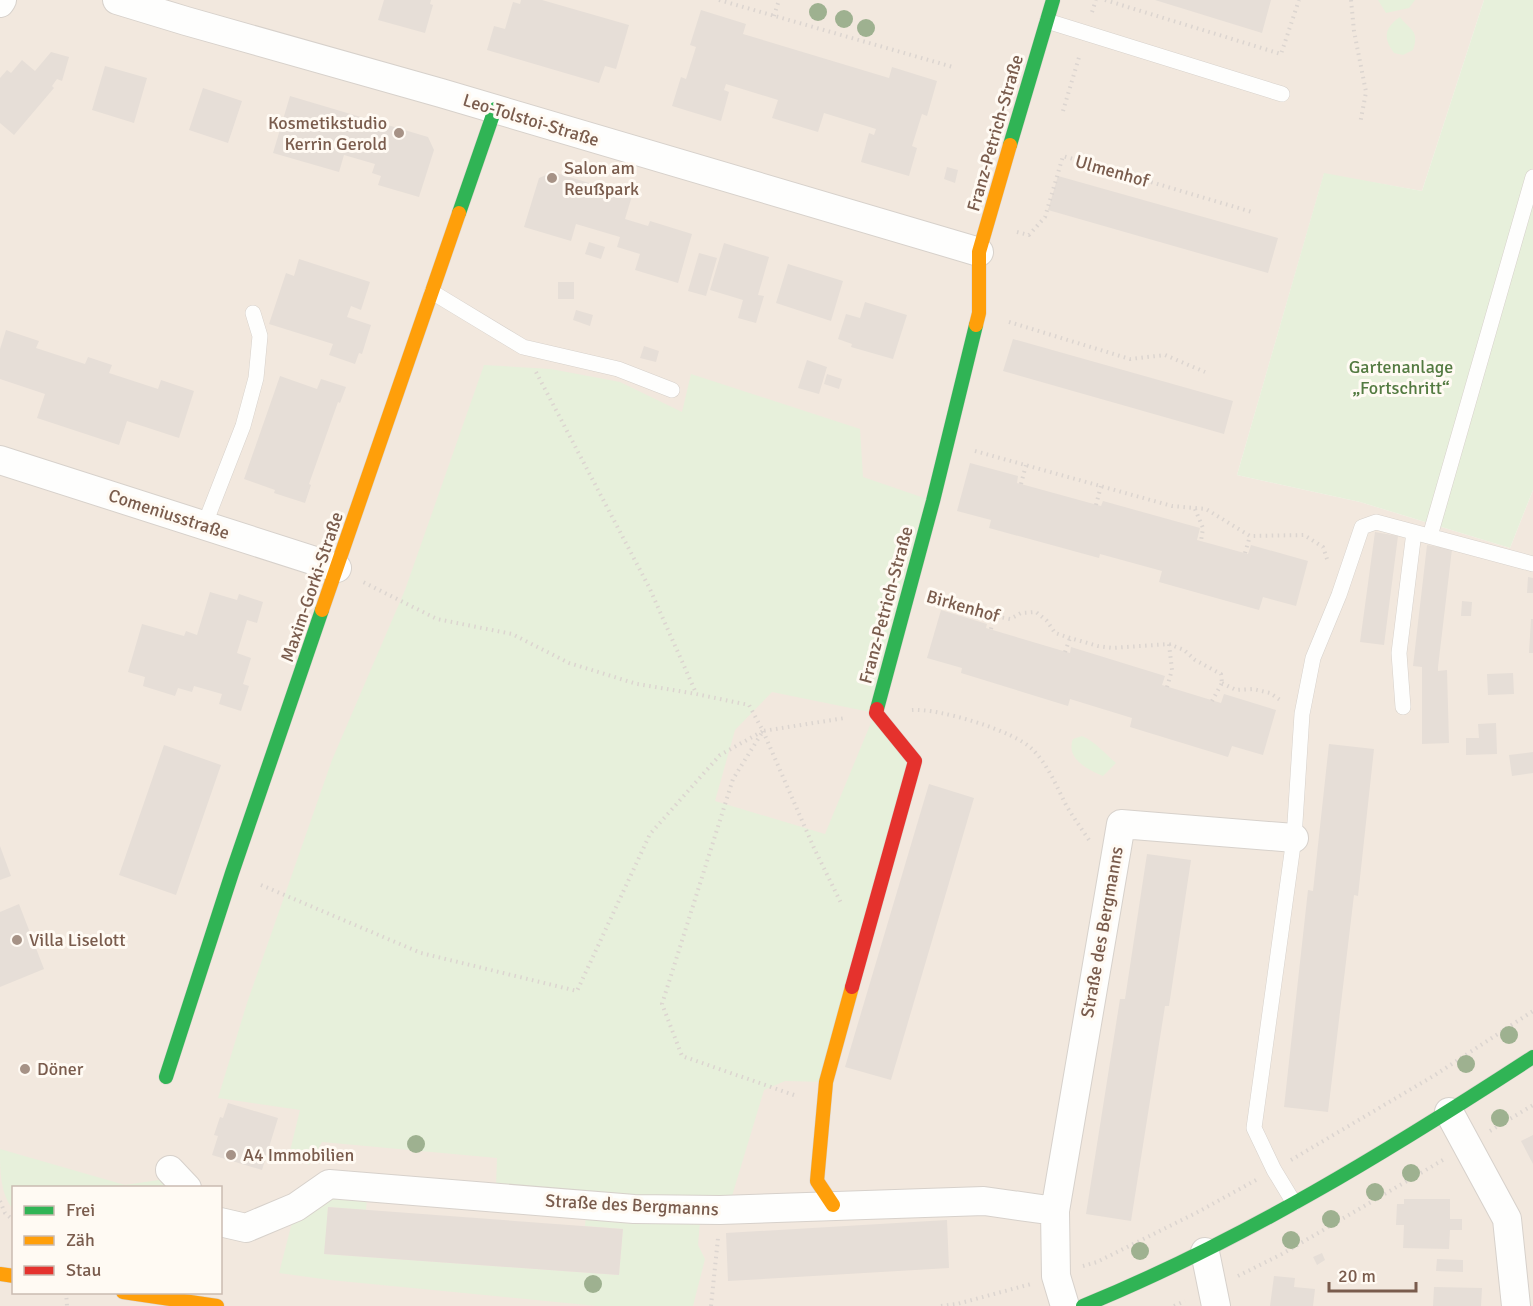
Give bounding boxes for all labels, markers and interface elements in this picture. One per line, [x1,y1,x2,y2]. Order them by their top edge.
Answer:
street label: Franz-Petrich-Straße [962,52,1028,214]
street label: Leo-Tolstoi-Straße [460,89,602,151]
place label: Kosmetikstudio Kerrin Gerold [268,112,387,155]
marker: Kosmetikstudio Kerrin Gerold [392,126,406,140]
street label: Ulmenhof [1073,150,1152,192]
place label: Salon am Reußpark [564,157,639,200]
marker: Salon am Reußpark [545,171,559,185]
park label: Gartenanlage „Fortschritt“ [1349,356,1453,399]
street label: Comeniusstraße [106,484,232,544]
street label: Maxim-Gorki-Straße [276,509,348,665]
street label: Franz-Petrich-Straße [854,524,918,686]
street label: Birkenhof [924,585,1003,627]
street label: Straße des Bergmanns [1076,845,1128,1019]
place label: Villa Liselott [29,929,125,951]
marker: Villa Liselott [10,933,24,947]
place label: Döner [37,1058,84,1080]
marker: Döner [18,1062,32,1076]
place label: A4 Immobilien [243,1144,354,1166]
marker: A4 Immobilien [224,1148,238,1162]
legend [12,1186,222,1294]
street label: Straße des Bergmanns [545,1189,719,1221]
text: Frei [66,1199,95,1221]
text: Zäh [66,1229,95,1251]
scale bar [1329,1255,1416,1293]
text: Stau [66,1259,101,1281]
text: 20 m [1338,1265,1376,1287]

